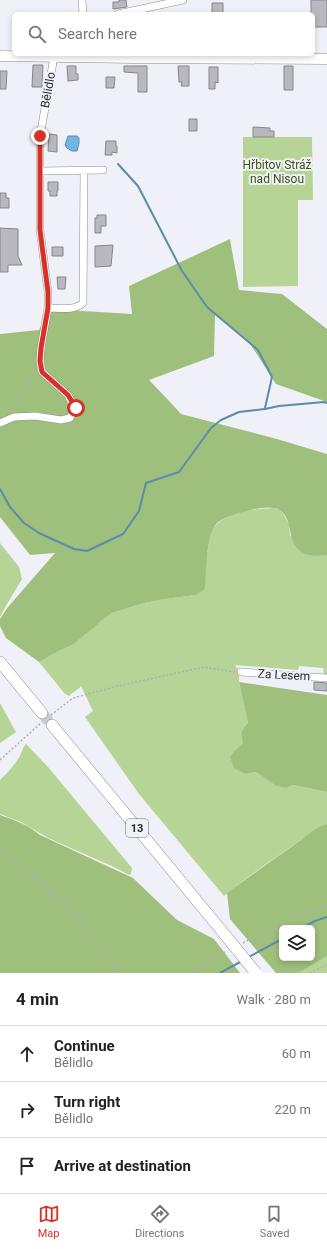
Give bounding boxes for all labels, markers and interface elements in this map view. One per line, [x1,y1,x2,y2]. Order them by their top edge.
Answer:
search box [12,12,315,56]
icon: search [26,23,48,45]
text: Search here [58,25,137,43]
street label: Bělidlo [38,71,58,109]
route end [31,127,49,145]
park label: Hřbitov Stráž nad Nisou [243,158,312,186]
route start [67,399,85,417]
street label: Za Lesem [257,667,311,683]
road number: 13 [126,819,148,837]
map controls [279,925,315,961]
button: layers [279,925,315,961]
text: 4 min [16,989,59,1009]
text: Walk · 280 m [236,992,311,1007]
text: Continue [54,1037,115,1055]
icon: ahead [16,1043,38,1065]
text: 60 m [282,1046,311,1061]
text: Bělidlo [54,1055,93,1070]
text: Turn right [54,1093,120,1111]
icon: right [16,1099,38,1121]
text: 220 m [274,1102,311,1117]
text: Bělidlo [54,1111,93,1126]
icon: arrive [16,1155,38,1177]
text: Arrive at destination [54,1157,191,1175]
tab: Map [38,1203,60,1240]
tab: Directions [135,1203,184,1240]
tab: Saved [260,1203,289,1240]

